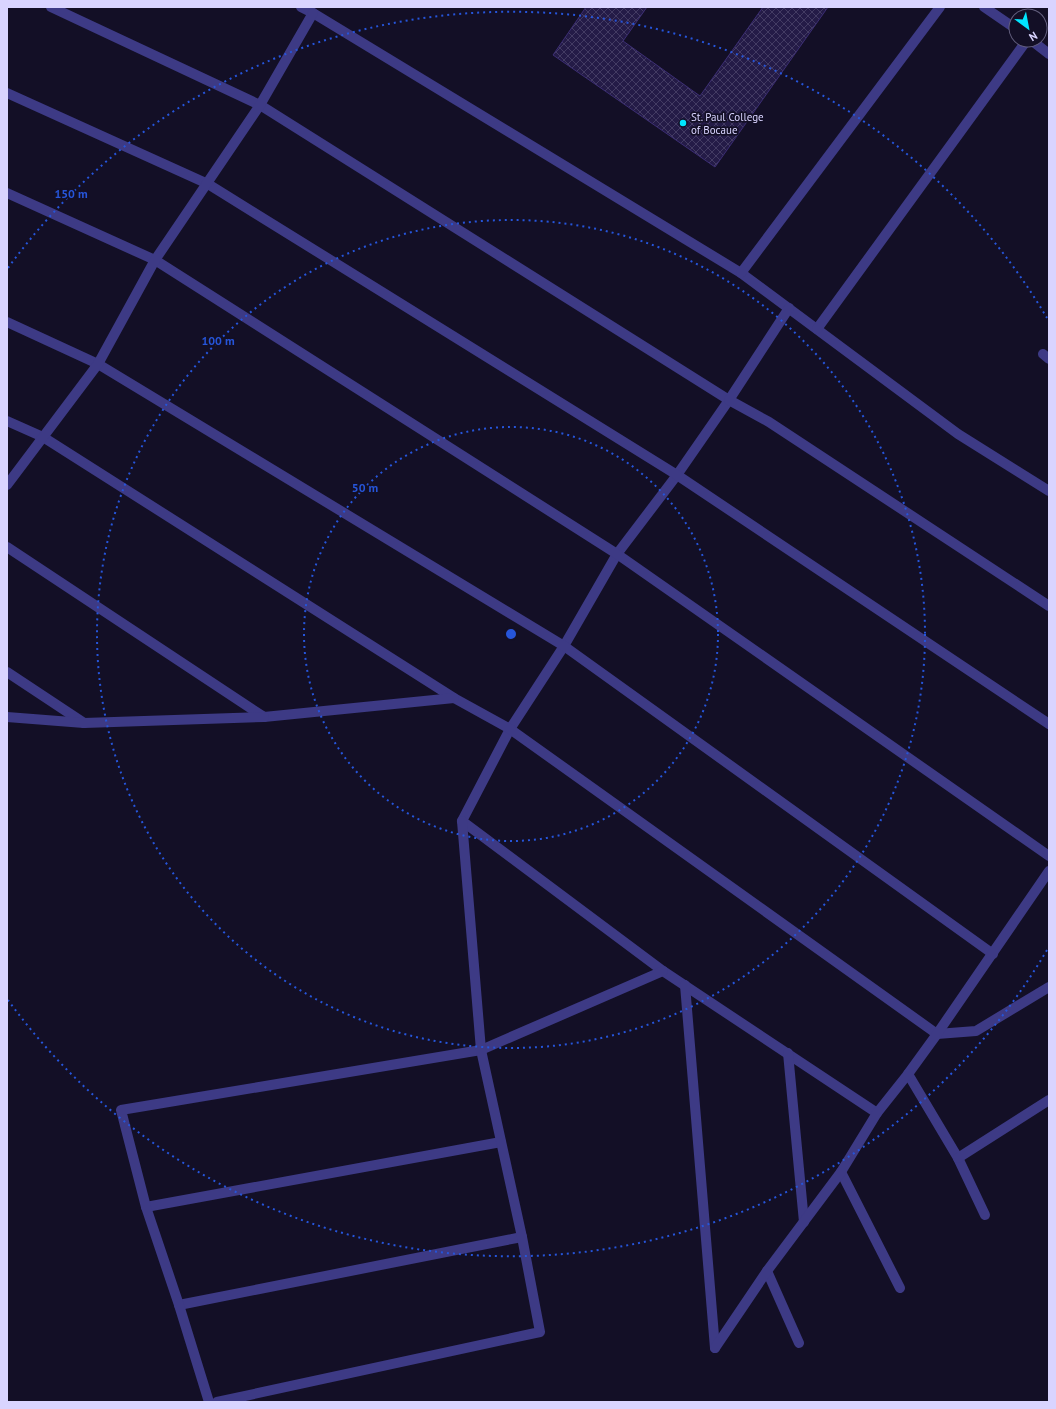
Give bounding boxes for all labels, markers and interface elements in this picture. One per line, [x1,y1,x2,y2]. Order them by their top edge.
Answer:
north arrow [1008,8,1048,48]
text: N [1027,29,1040,44]
place label: St. Paul College of Bocaue [691,110,764,137]
marker: St. Paul College of Bocaue [678,118,688,128]
text: 150 m [54,186,88,201]
text: 100 m [201,333,235,348]
text: 50 m [352,480,378,495]
centre of rings [504,627,518,641]

